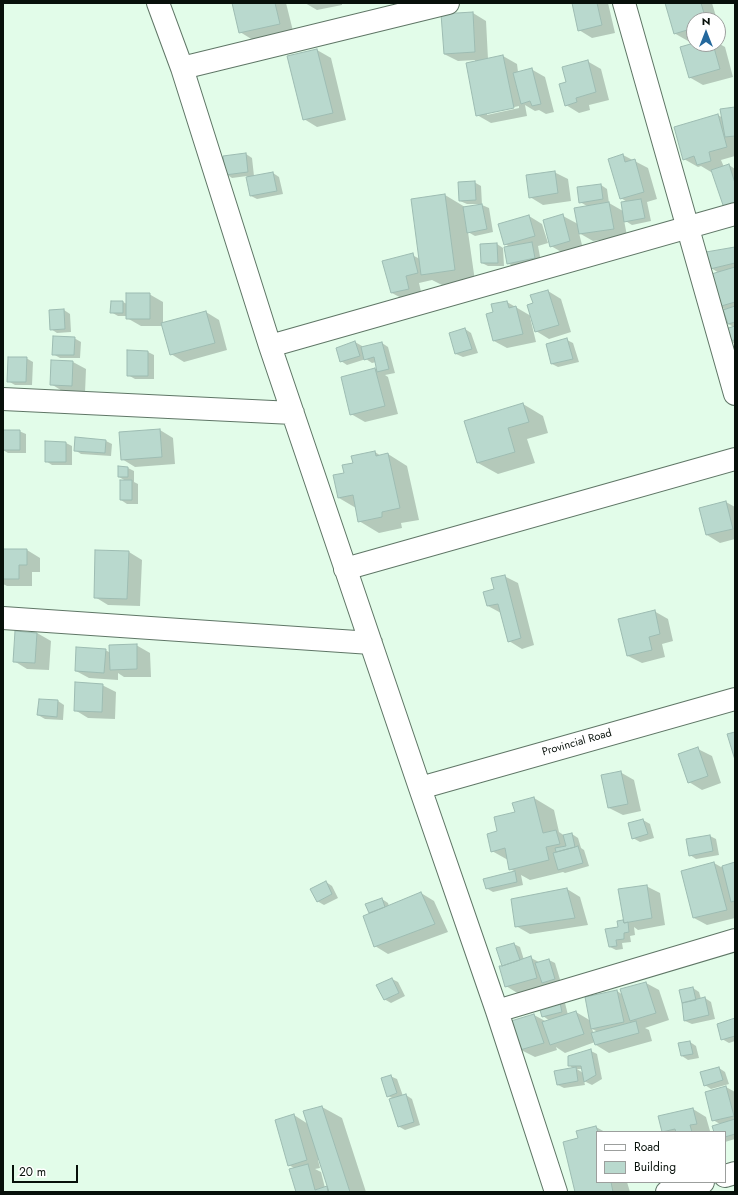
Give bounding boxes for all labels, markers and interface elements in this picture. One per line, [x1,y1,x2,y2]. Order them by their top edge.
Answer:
north arrow [686,12,726,52]
text: N [702,13,710,29]
street label: Provincial Road [541,727,613,759]
legend [596,1131,726,1183]
text: Road [634,1138,660,1156]
scale bar [14,1157,80,1183]
text: Building [634,1158,676,1176]
text: 20 m [19,1163,46,1181]

